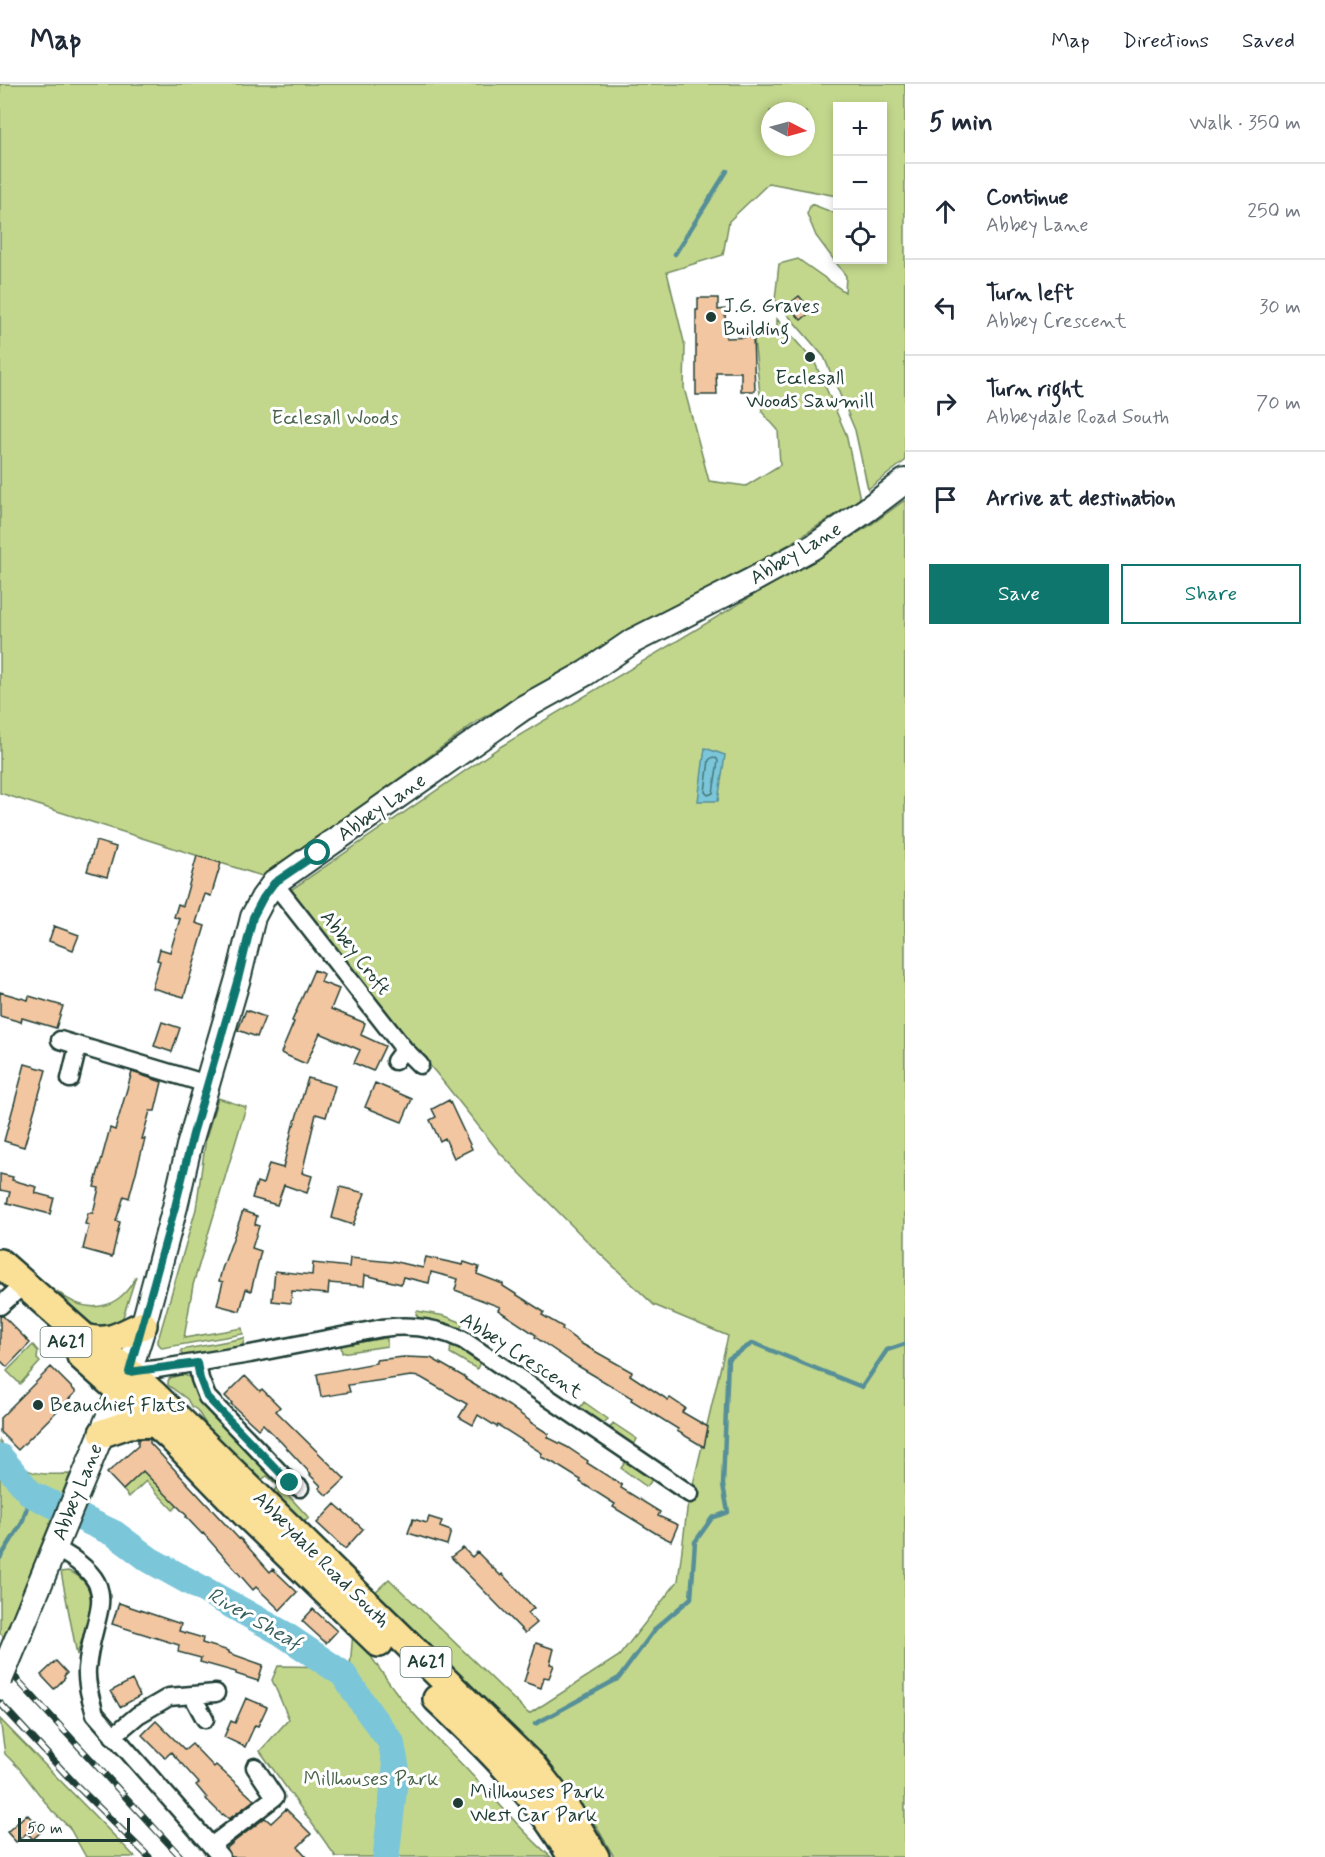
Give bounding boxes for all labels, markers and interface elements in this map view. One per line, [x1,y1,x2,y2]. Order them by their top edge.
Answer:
text: Map [30,23,81,60]
text: Map [1051,27,1090,55]
text: Directions [1123,27,1209,55]
text: Saved [1242,27,1295,55]
north arrow [761,102,815,156]
map controls [833,102,887,264]
button: + [833,102,887,156]
text: 5 min [929,106,993,140]
text: Walk · 350 m [1189,110,1301,137]
button: − [833,156,887,210]
text: Continue [986,184,1068,212]
icon: ahead [929,195,962,228]
text: 250 m [1247,198,1301,225]
button: locate [833,210,887,264]
text: Abbey Lane [986,212,1088,239]
text: Turn left [986,280,1074,308]
icon: left [929,291,962,324]
place label: J.G. Graves Building [723,293,820,345]
text: 30 m [1259,294,1301,321]
text: Abbey Crescent [986,308,1127,335]
marker: J.G. Graves Building [704,310,718,324]
marker: Ecclesall Woods Sawmill [803,350,817,364]
place label: Ecclesall Woods Sawmill [746,365,874,415]
text: Turn right [986,376,1084,404]
icon: right [929,387,962,420]
text: 70 m [1256,390,1301,417]
text: Abbeydale Road South [986,404,1169,431]
park label: Ecclesall Woods [272,405,399,432]
icon: arrive [929,483,962,516]
text: Arrive at destination [986,485,1176,513]
street label: Abbey Lane [745,516,847,592]
button: Save [929,564,1109,624]
button: Share [1121,564,1301,624]
street label: Abbey Lane [332,768,432,848]
route start [304,839,330,865]
street label: Abbey Croft [313,905,397,1001]
street label: Abbey Crescent [455,1306,587,1406]
road number: A621 [40,1327,92,1357]
place label: Beauchief Flats [50,1392,186,1419]
marker: Beauchief Flats [31,1398,45,1412]
street label: Abbey Lane [46,1439,110,1545]
route end [276,1469,302,1495]
street label: Abbeydale Road South [247,1486,395,1634]
water label: River Sheaf [202,1581,307,1658]
road number: A621 [400,1647,452,1677]
park label: Millhouses Park [304,1766,438,1793]
place label: Millhouses Park West Car Park [470,1779,605,1829]
marker: Millhouses Park West Car Park [451,1796,465,1810]
scale bar [18,1815,130,1842]
text: 50 m [27,1818,63,1839]

